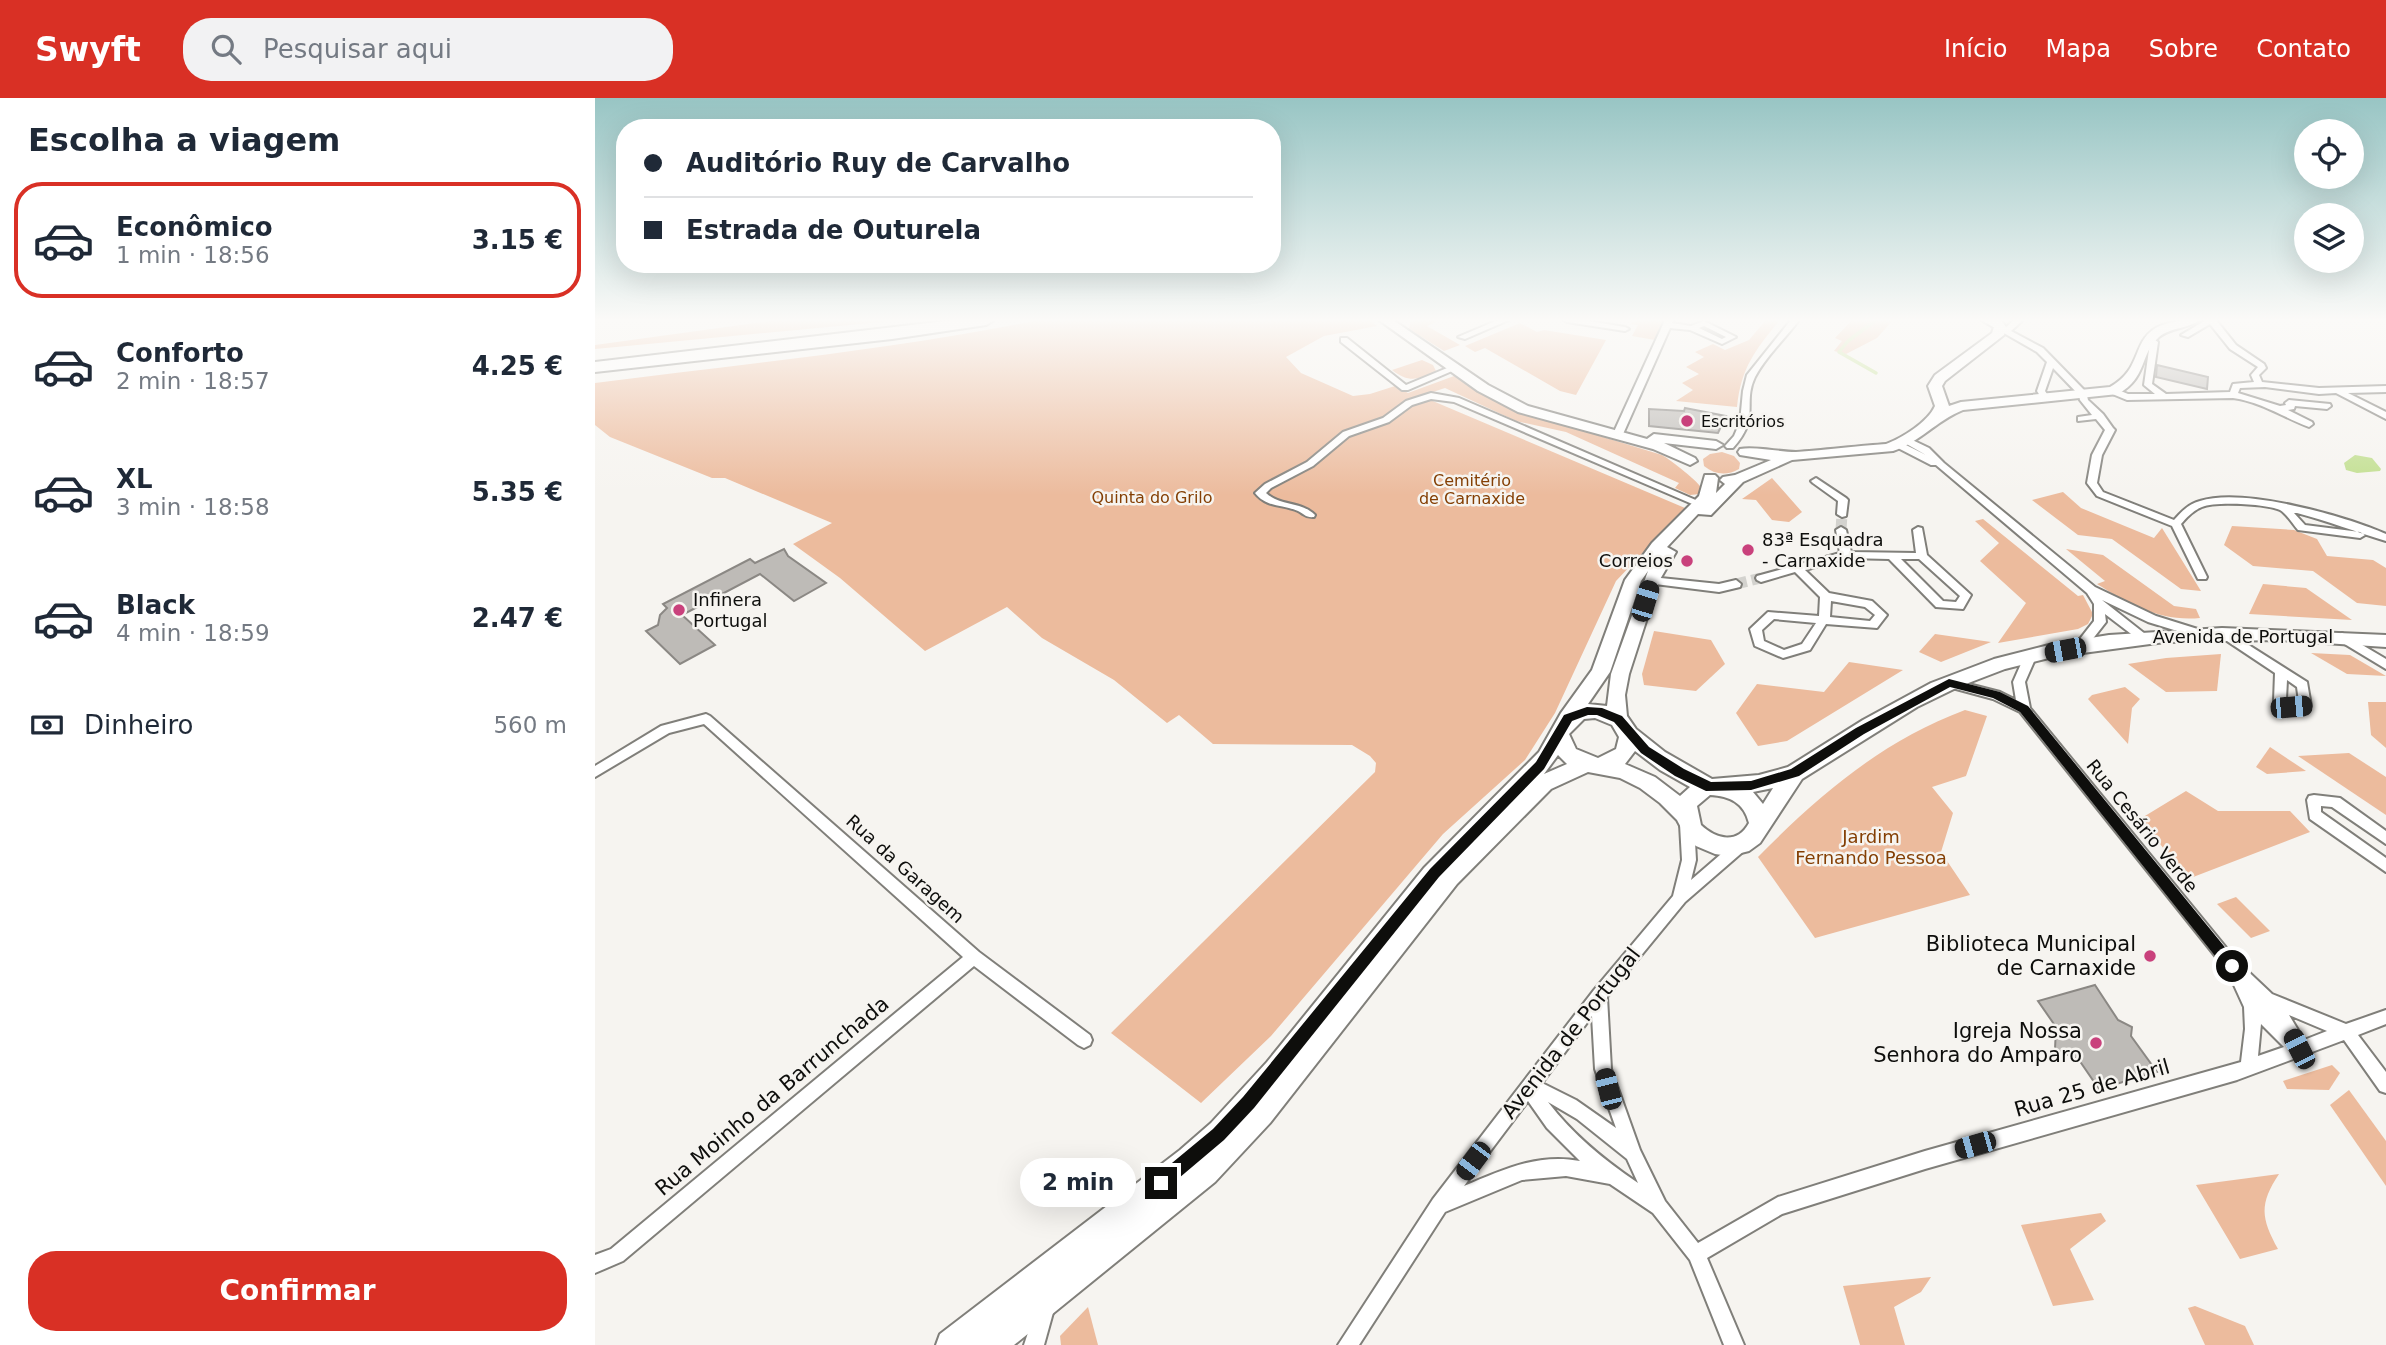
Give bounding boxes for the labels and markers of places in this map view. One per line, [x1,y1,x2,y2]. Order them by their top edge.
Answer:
place label: Escritórios [1701,412,1784,431]
marker: Escritórios [1679,413,1695,429]
place label: 83ª Esquadra - Carnaxide [1762,529,1884,571]
marker: 83ª Esquadra - Carnaxide [1740,542,1756,558]
place label: Correios [1599,550,1673,571]
marker: Correios [1679,553,1695,569]
place label: Infinera Portugal [693,589,768,631]
marker: Infinera Portugal [671,602,687,618]
place label: Biblioteca Municipal de Carnaxide [1926,932,2136,980]
marker: Biblioteca Municipal de Carnaxide [2142,948,2158,964]
place label: Igreja Nossa Senhora do Amparo [1873,1019,2082,1067]
marker: Igreja Nossa Senhora do Amparo [2088,1035,2104,1051]

